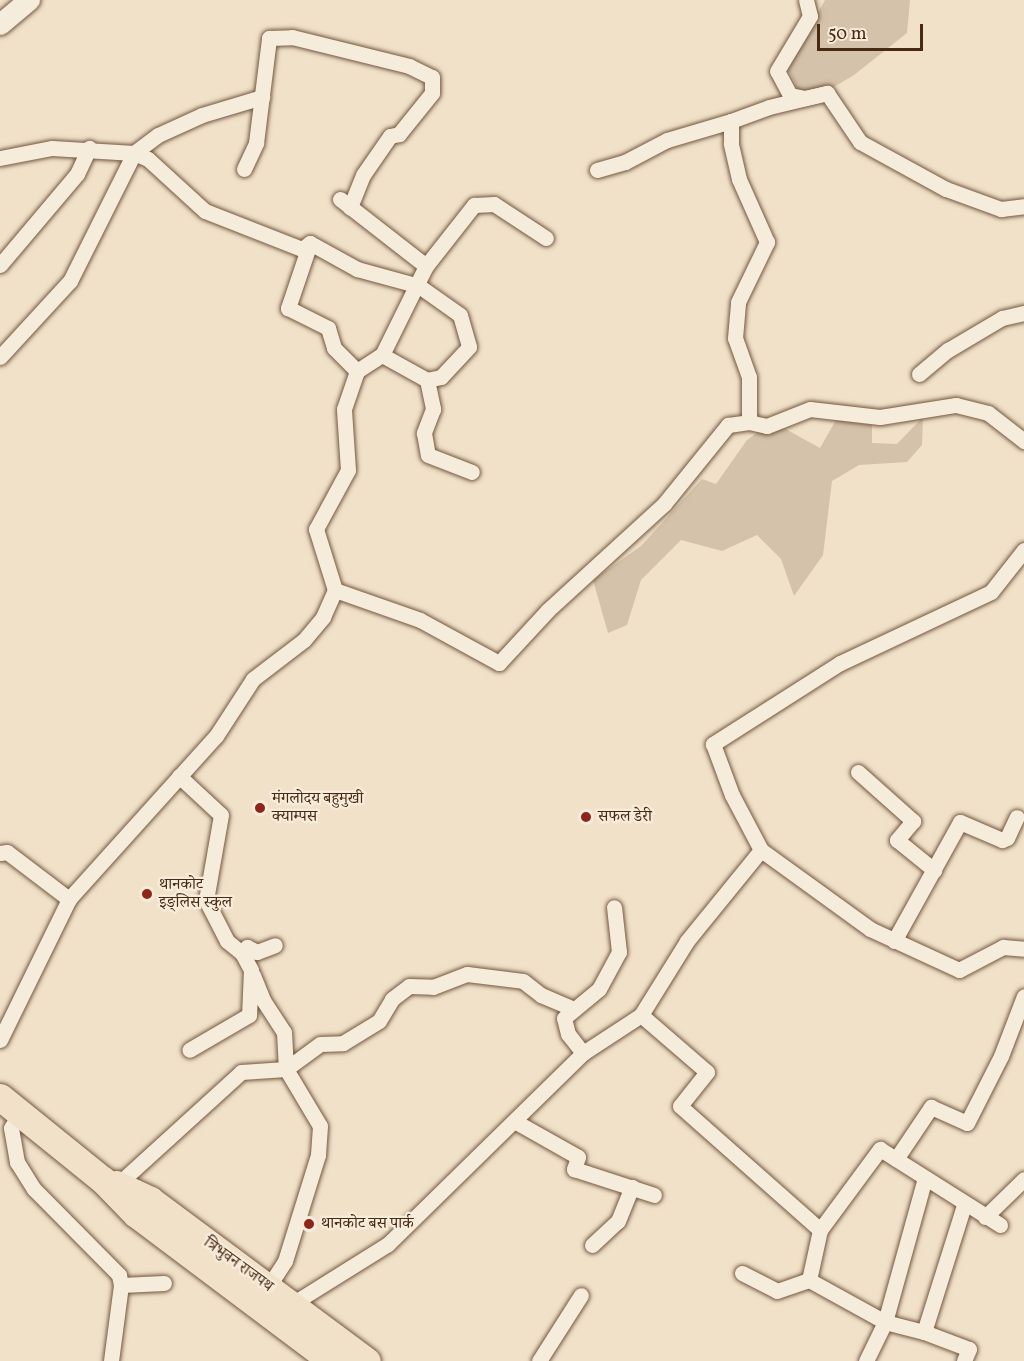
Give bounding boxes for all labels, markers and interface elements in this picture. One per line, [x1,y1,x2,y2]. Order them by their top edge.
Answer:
scale bar [820,12,926,50]
text: 50 m [828,22,867,47]
place label: मंगलोदय बहुमुखी क्याम्पस [272,789,364,827]
marker: मंगलोदय बहुमुखी क्याम्पस [253,801,267,815]
place label: सफल डेरी [598,807,652,827]
marker: सफल डेरी [579,810,593,824]
place label: थानकोट इङ्लिस स्कुल [159,875,232,913]
marker: थानकोट इङ्लिस स्कुल [140,887,154,901]
place label: थानकोट बस पार्क [321,1214,414,1234]
marker: थानकोट बस पार्क [302,1217,316,1231]
street label: त्रिभुवन राजपथ [199,1233,277,1297]

